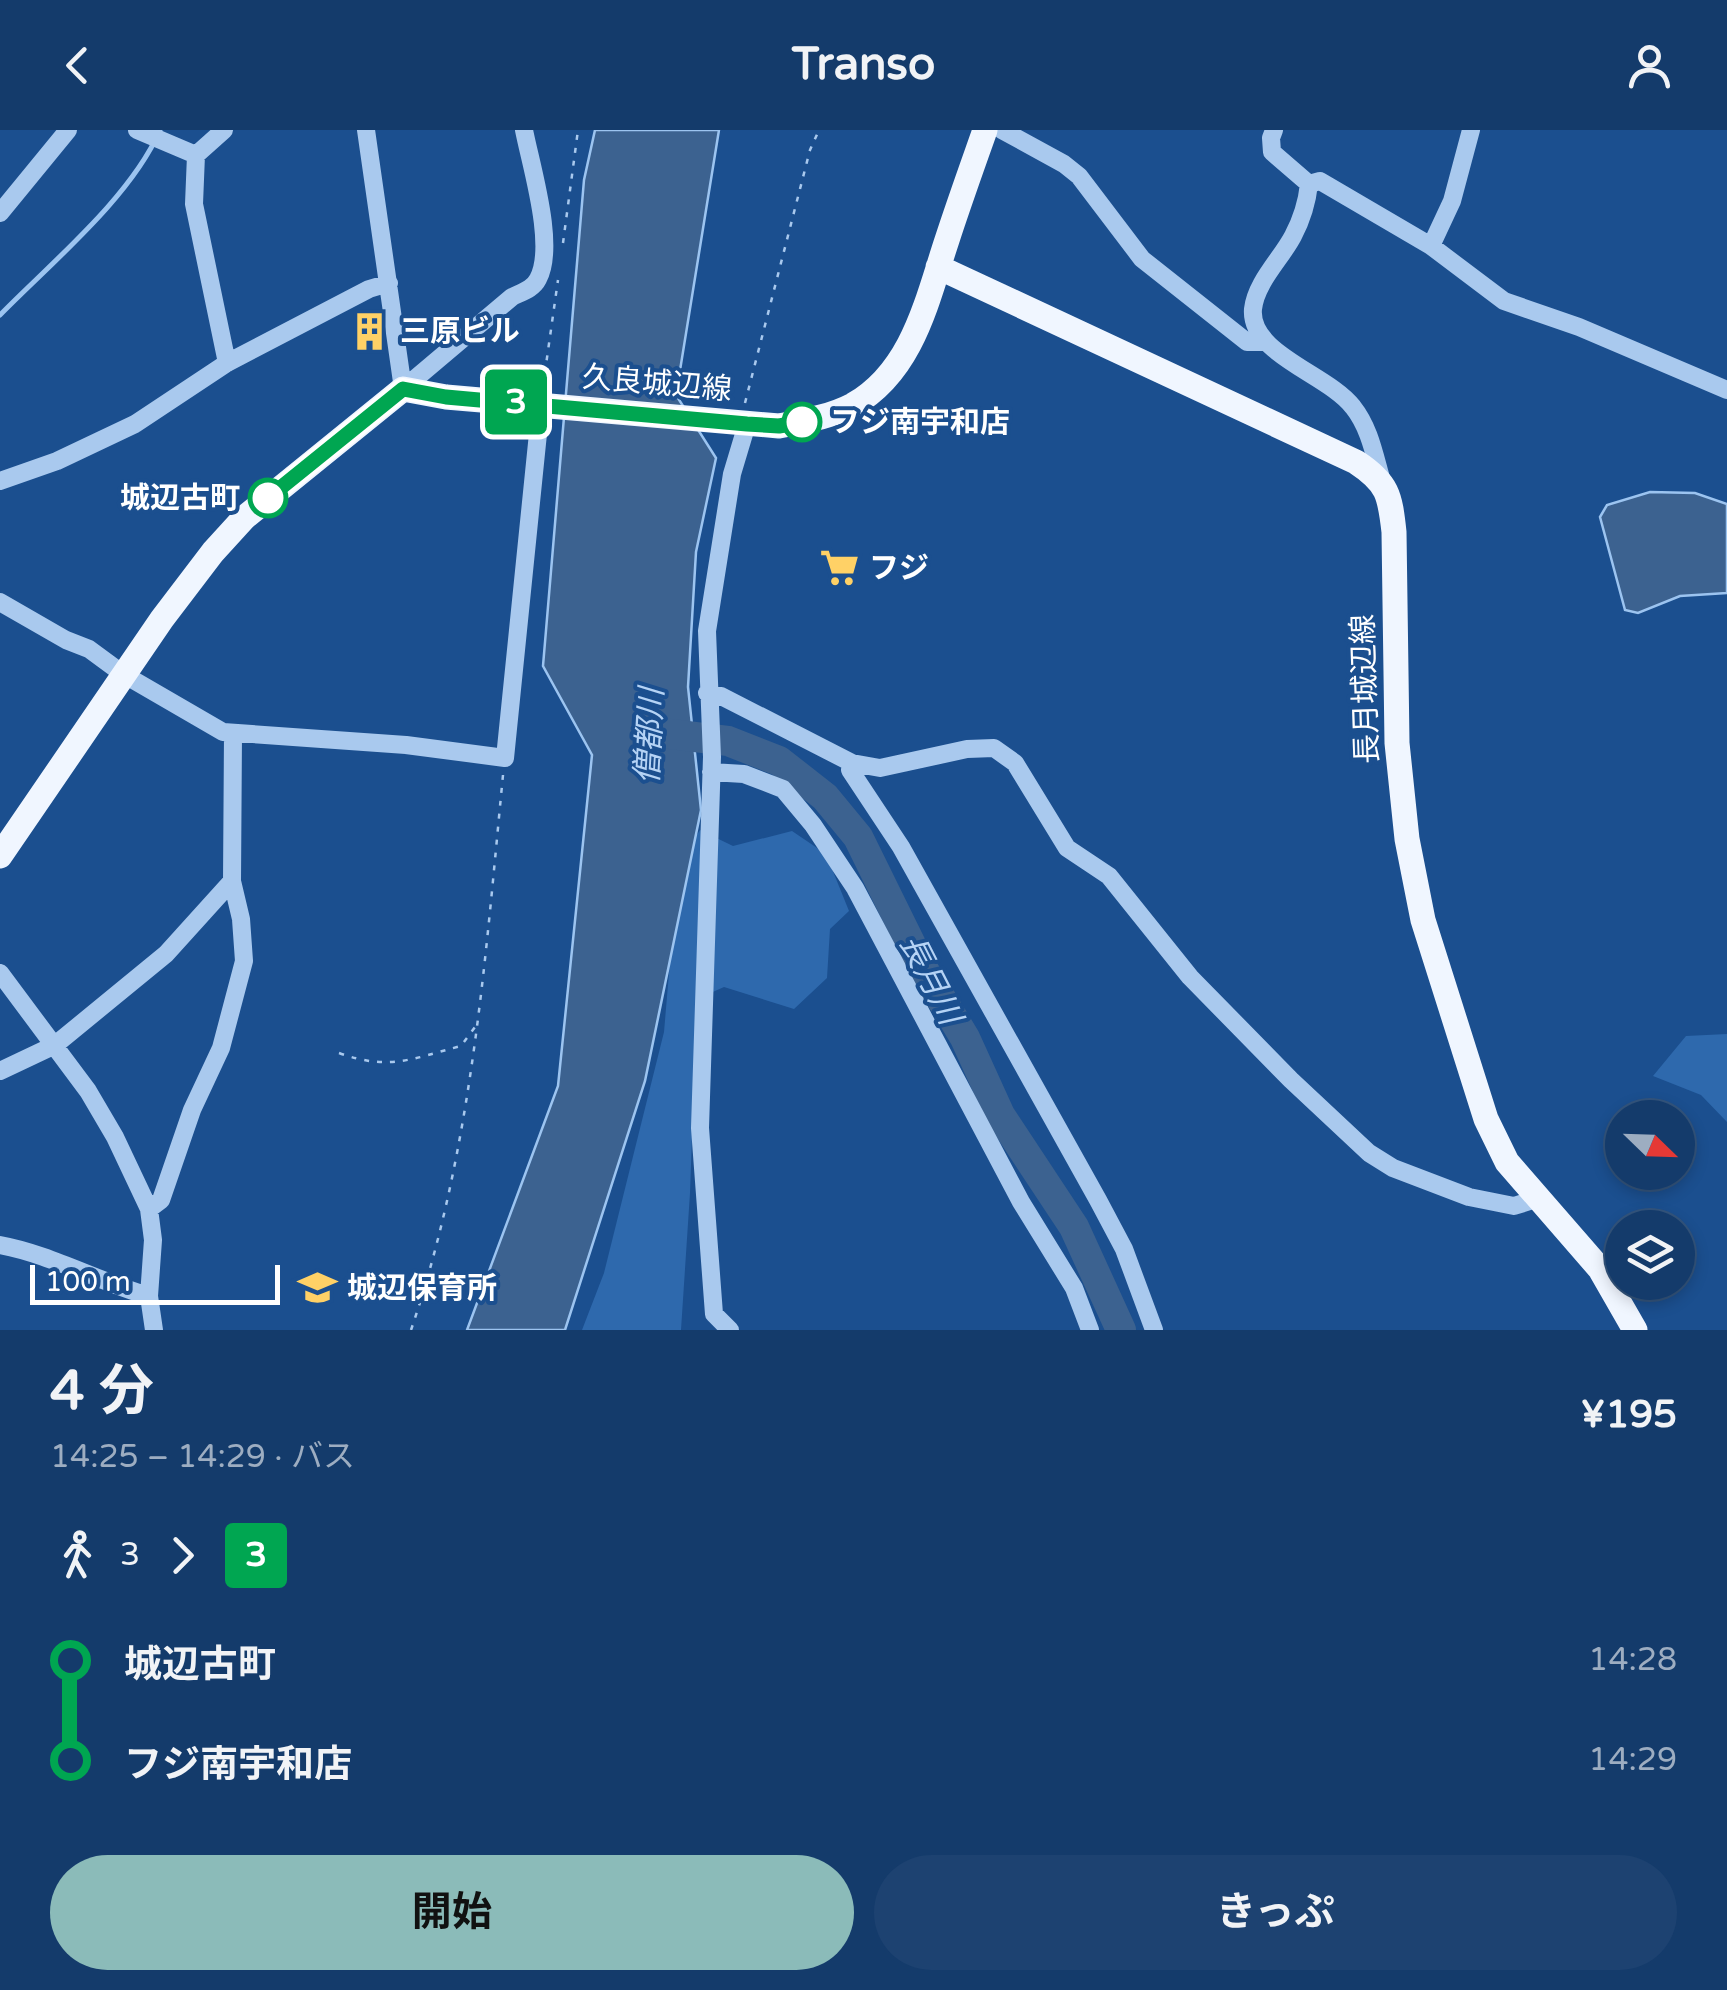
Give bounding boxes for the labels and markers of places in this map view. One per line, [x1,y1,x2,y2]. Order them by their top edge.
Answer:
building icon: 三原ビル [349,310,391,352]
place label: 三原ビル [400,313,520,350]
marker: フジ南宇和店 [783,403,821,441]
place label: フジ南宇和店 [830,404,1010,441]
marker: 城辺古町 [249,479,287,517]
place label: 城辺古町 [120,480,240,517]
supermarket icon: フジ [818,547,860,589]
place label: フジ [869,550,929,587]
school or university icon: 城辺保育所 [296,1267,338,1309]
place label: 城辺保育所 [347,1270,497,1307]

